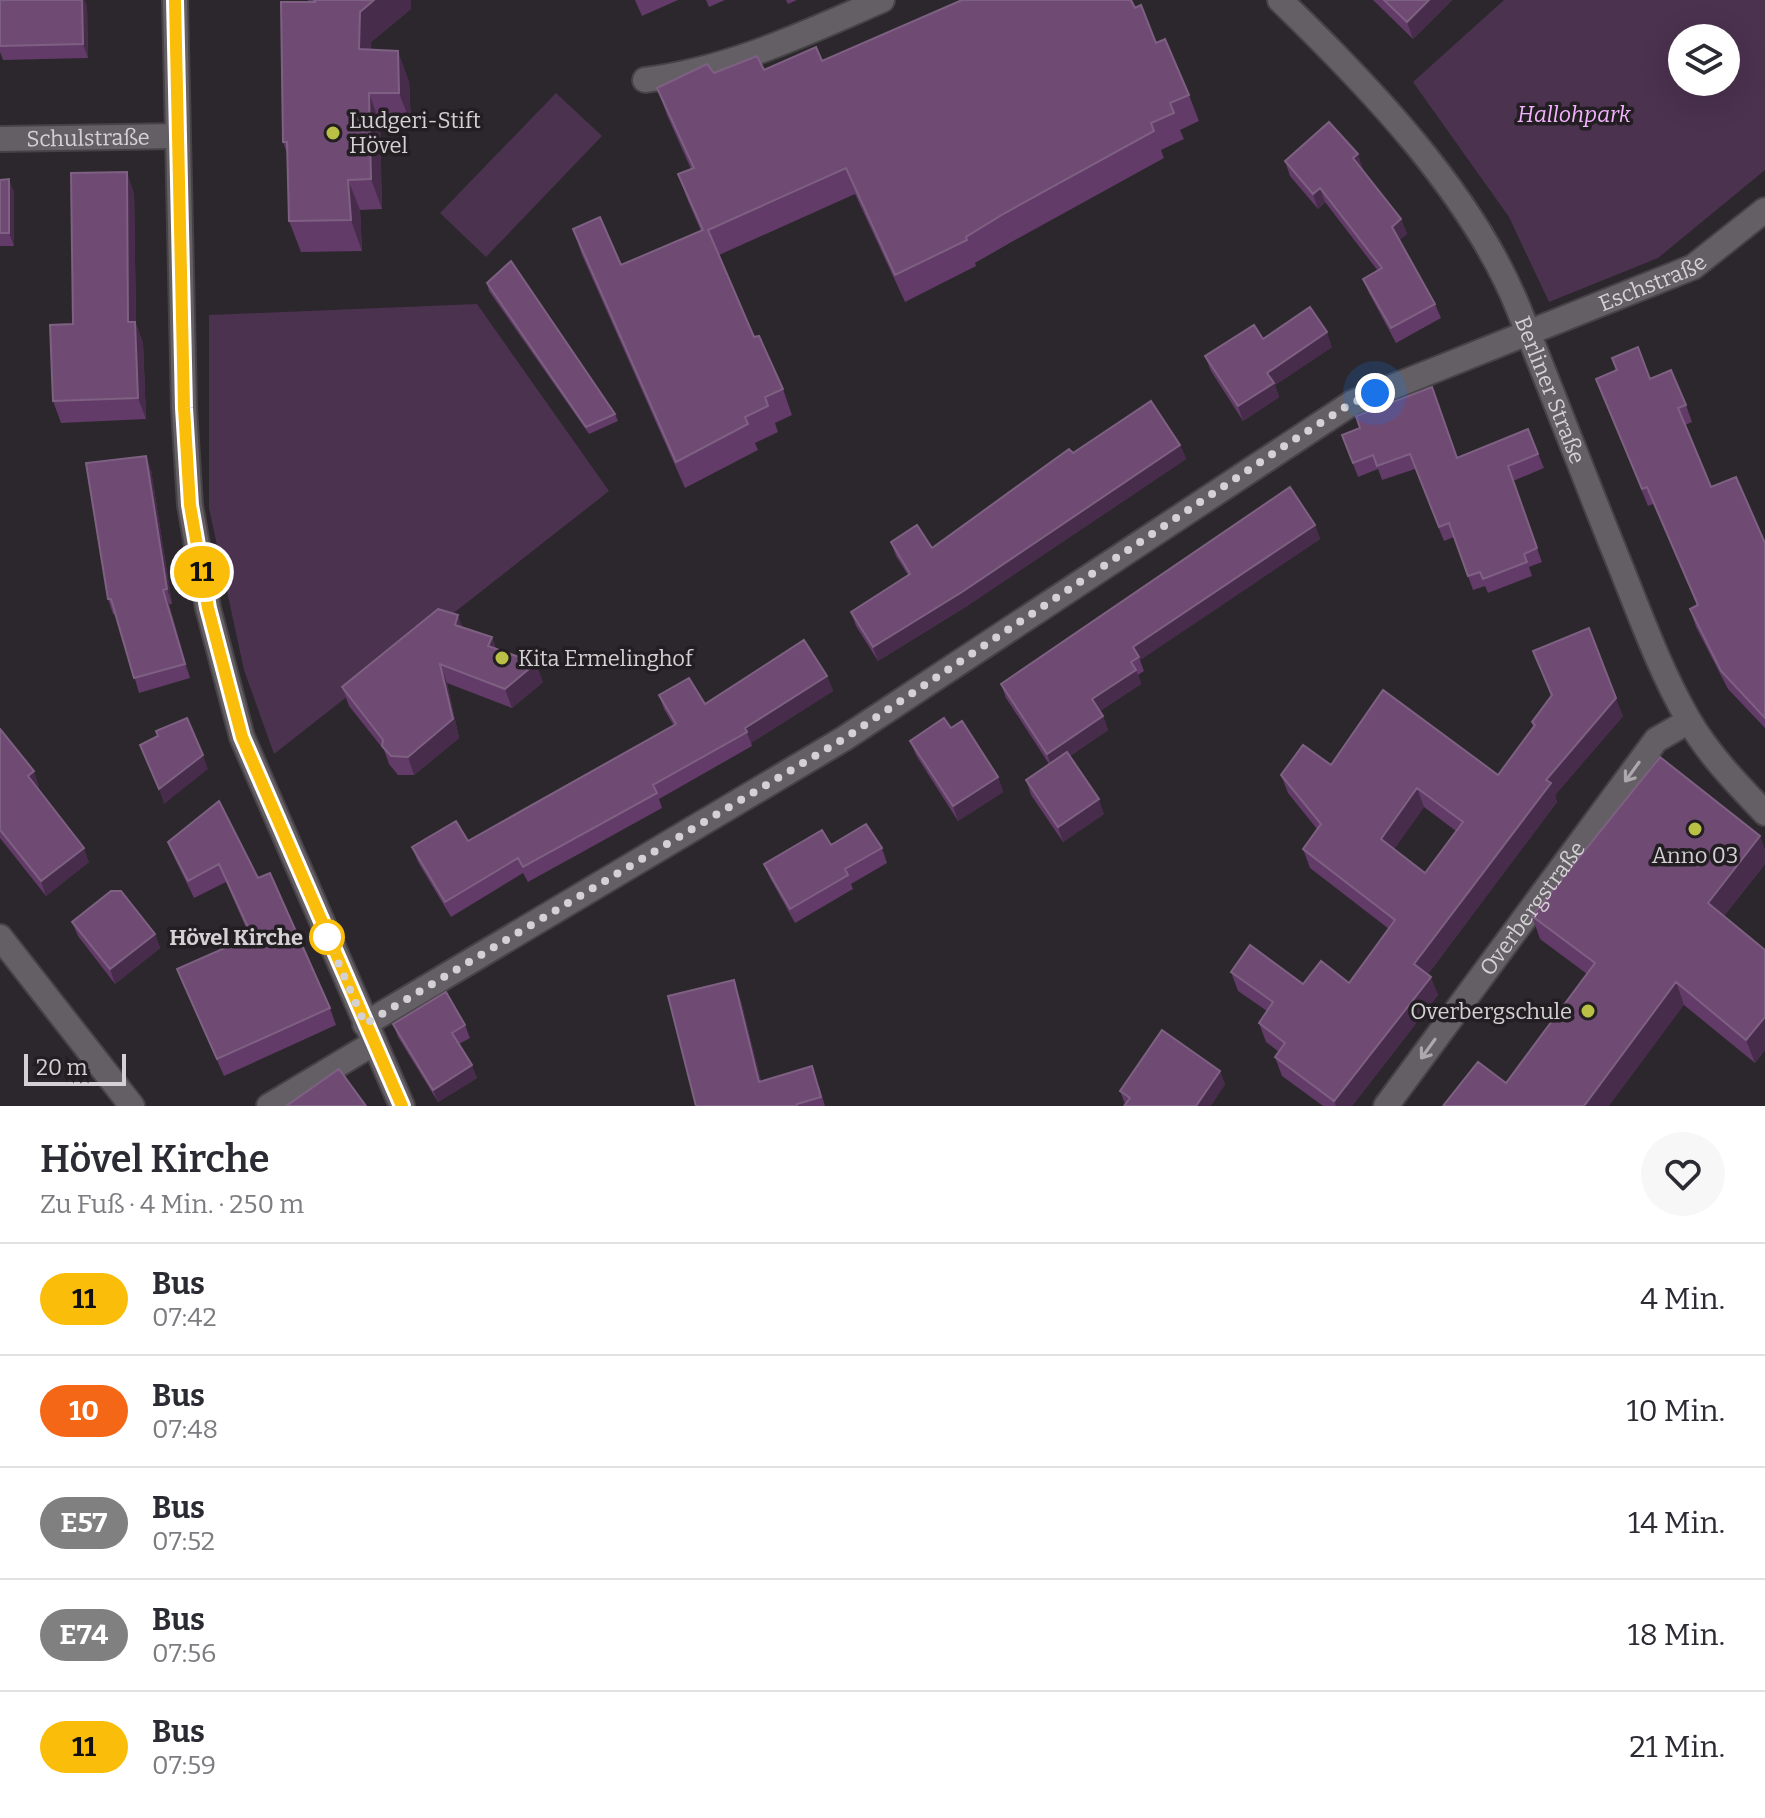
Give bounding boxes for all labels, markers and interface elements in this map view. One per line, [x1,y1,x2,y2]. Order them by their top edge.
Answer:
map controls [1668,24,1740,96]
button: layers [1668,24,1740,96]
park label: Hallohpark [1517,101,1632,128]
place label: Ludgeri-Stift Hövel [349,107,481,159]
street label: Schulstraße [26,123,150,152]
marker: Ludgeri-Stift Hövel [324,124,342,142]
street label: Eschstraße [1595,248,1712,317]
street label: Berliner Straße [1509,312,1592,467]
your location [1355,373,1395,413]
line badge: 11 [166,546,238,598]
text: 11 [190,555,214,588]
place label: Kita Ermelinghof [518,645,694,672]
marker: Kita Ermelinghof [493,649,511,667]
one-way arrow [1624,761,1641,782]
marker: Anno 03 [1686,820,1704,838]
street label: Overbergstraße [1474,835,1591,981]
place label: Anno 03 [1652,842,1738,869]
marker: Hövel Kirche [310,920,344,954]
place label: Hövel Kirche [169,924,303,951]
place label: Overbergschule [1410,998,1572,1025]
marker: Overbergschule [1579,1002,1597,1020]
one-way arrow [1420,1038,1437,1059]
scale bar [24,1050,126,1086]
text: 20 m [36,1054,87,1081]
button: heart [1641,1132,1725,1216]
text: Hövel Kirche [40,1136,270,1182]
text: Zu Fuß · 4 Min. · 250 m [40,1189,304,1220]
text: Bus [152,1266,205,1302]
text: 4 Min. [1640,1281,1725,1317]
text: 11 [72,1282,96,1315]
text: 07:42 [152,1302,217,1333]
text: Bus [152,1378,205,1414]
text: 10 Min. [1626,1393,1725,1429]
text: 10 [69,1394,99,1427]
text: 07:48 [152,1414,218,1445]
text: Bus [152,1490,205,1526]
text: 14 Min. [1628,1505,1725,1541]
text: E57 [61,1506,107,1539]
text: 07:52 [152,1526,215,1557]
text: Bus [152,1602,205,1638]
text: 18 Min. [1628,1617,1725,1653]
text: E74 [60,1618,108,1651]
text: 07:56 [152,1638,216,1669]
text: Bus [152,1714,205,1750]
text: 21 Min. [1629,1729,1725,1765]
text: 11 [72,1730,96,1763]
text: 07:59 [152,1750,216,1781]

